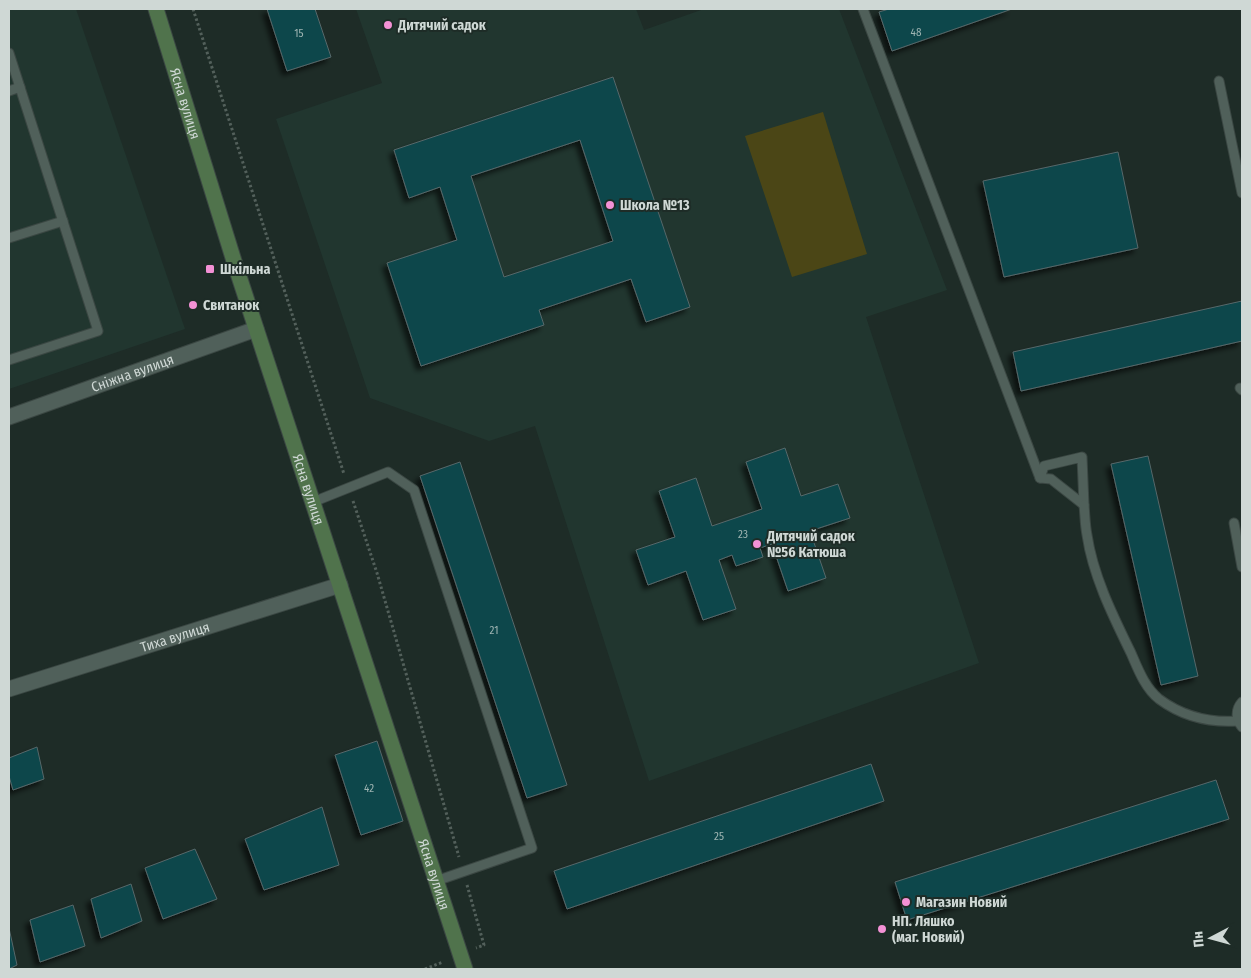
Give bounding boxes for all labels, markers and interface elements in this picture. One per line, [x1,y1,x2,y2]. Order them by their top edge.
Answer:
place label: Дитячий садок [397,17,487,34]
marker: Дитячий садок [382,19,394,31]
house number: 48 [911,26,922,39]
house number: 15 [294,27,304,40]
street label: Ясна вулиця [166,66,204,141]
place label: Школа №13 [620,197,690,214]
marker: Школа №13 [604,199,616,211]
place label: Шкільна [220,261,270,278]
marker: Шкільна [204,263,216,275]
place label: Свитанок [203,297,260,314]
marker: Свитанок [187,299,199,311]
street label: Сніжна вулиця [89,351,176,396]
street label: Ясна вулиця [289,452,328,527]
house number: 23 [738,528,748,541]
place label: Дитячий садок №56 Катюша [766,528,856,561]
marker: Дитячий садок №56 Катюша [751,538,763,550]
street label: Тиха вулиця [138,618,212,656]
house number: 21 [490,624,498,637]
house number: 42 [364,782,374,795]
house number: 25 [714,830,724,843]
street label: Ясна вулиця [415,837,454,912]
place label: Магазин Новий [916,894,1007,911]
marker: Магазин Новий [900,896,912,908]
place label: НП. Ляшко (маг. Новий) [892,913,964,946]
north arrow [1186,913,1236,963]
marker: НП. Ляшко (маг. Новий) [876,923,888,935]
text: Пн [1189,931,1208,948]

